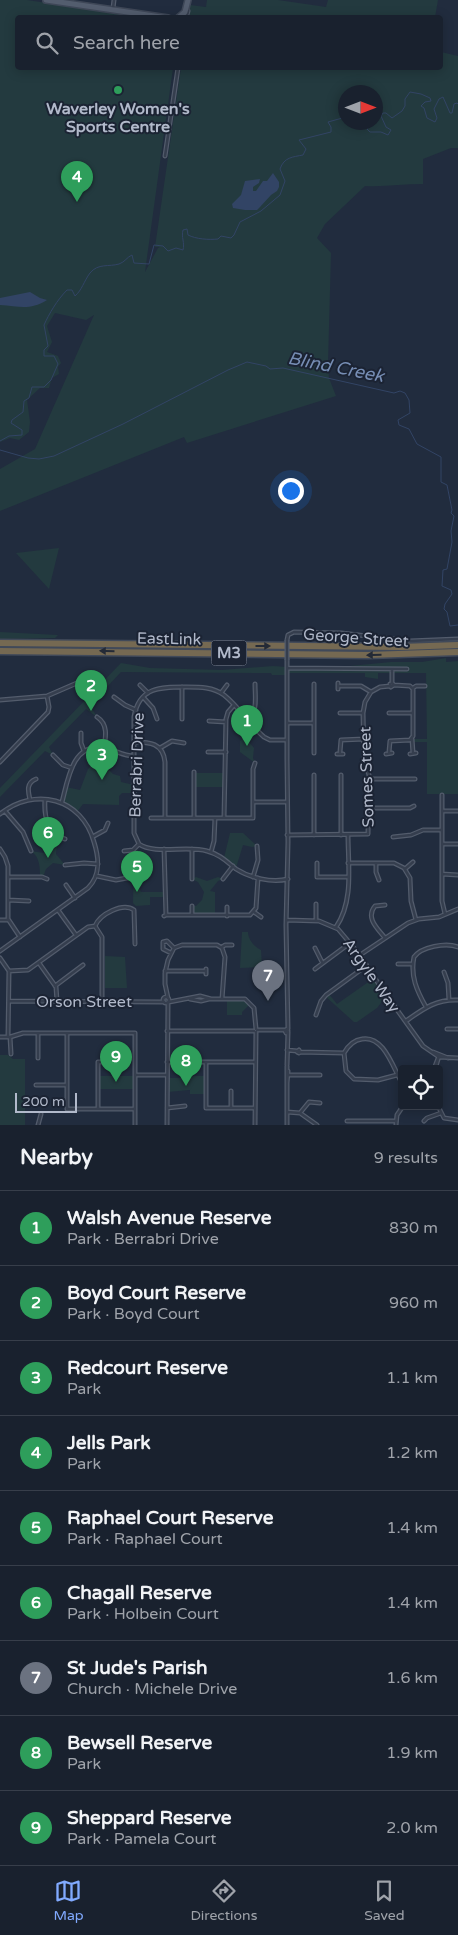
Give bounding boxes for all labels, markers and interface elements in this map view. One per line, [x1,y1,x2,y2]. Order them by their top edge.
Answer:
search box [15,15,443,70]
icon: search [33,29,61,57]
text: Search here [73,32,180,54]
marker: Waverley Women's Sports Centre [112,84,124,96]
north arrow [338,85,383,130]
place label: Waverley Women's Sports Centre [46,99,190,137]
pin: 4 [61,161,93,202]
water label: Blind Creek [286,347,387,387]
your location [278,478,304,504]
street label: George Street [302,624,409,652]
street label: EastLink [137,628,202,650]
road number: M3 [212,640,246,666]
one-way arrow [255,642,271,650]
one-way arrow [99,647,115,655]
one-way arrow [366,651,382,659]
pin: 2 [75,670,107,711]
pin: 1 [231,705,263,746]
street label: Berrabri Drive [125,712,149,818]
street label: Somes Street [355,726,379,828]
pin: 3 [86,739,118,780]
pin: 6 [32,817,64,858]
pin: 5 [121,851,153,892]
street label: Argyle Way [338,934,404,1017]
pin: 7 [252,960,284,1001]
street label: Orson Street [36,992,132,1012]
pin: 9 [100,1041,132,1082]
pin: 8 [170,1045,202,1086]
map controls [398,1065,443,1110]
button: locate [398,1065,443,1110]
scale bar [15,1090,78,1113]
text: 200 m [22,1093,65,1110]
text: Nearby [20,1145,93,1170]
text: 9 results [374,1148,438,1168]
text: Walsh Avenue Reserve [67,1207,272,1229]
text: 1 [31,1218,41,1238]
text: 830 m [389,1218,438,1238]
text: Park · Berrabri Drive [67,1229,219,1249]
text: Boyd Court Reserve [67,1282,246,1304]
text: 2 [31,1293,41,1313]
text: 960 m [389,1293,438,1313]
text: Park · Boyd Court [67,1304,200,1324]
text: Redcourt Reserve [67,1357,228,1379]
text: 3 [31,1368,41,1388]
text: 1.1 km [386,1368,438,1388]
text: Park [67,1379,101,1399]
text: Jells Park [67,1432,151,1454]
text: 4 [31,1443,41,1463]
text: 1.2 km [386,1443,438,1463]
text: Park [67,1454,101,1474]
text: Raphael Court Reserve [67,1507,274,1529]
text: 5 [31,1518,41,1538]
text: 1.4 km [386,1518,438,1538]
text: Park · Raphael Court [67,1529,223,1549]
text: Chagall Reserve [67,1582,212,1604]
text: 6 [31,1593,41,1613]
text: 1.4 km [386,1593,438,1613]
text: Park · Holbein Court [67,1604,219,1624]
text: St Jude's Parish [67,1657,208,1679]
text: 7 [31,1668,41,1688]
text: 1.6 km [386,1668,438,1688]
text: Church · Michele Drive [67,1679,237,1699]
text: Bewsell Reserve [67,1732,212,1754]
text: 8 [31,1743,41,1763]
text: 1.9 km [386,1743,438,1763]
text: Park [67,1754,101,1774]
text: Sheppard Reserve [67,1807,232,1829]
text: 9 [31,1818,41,1838]
text: 2.0 km [386,1818,438,1838]
text: Park · Pamela Court [67,1829,216,1849]
tab: Map [53,1877,84,1924]
tab: Directions [190,1877,257,1924]
tab: Saved [364,1877,405,1924]

